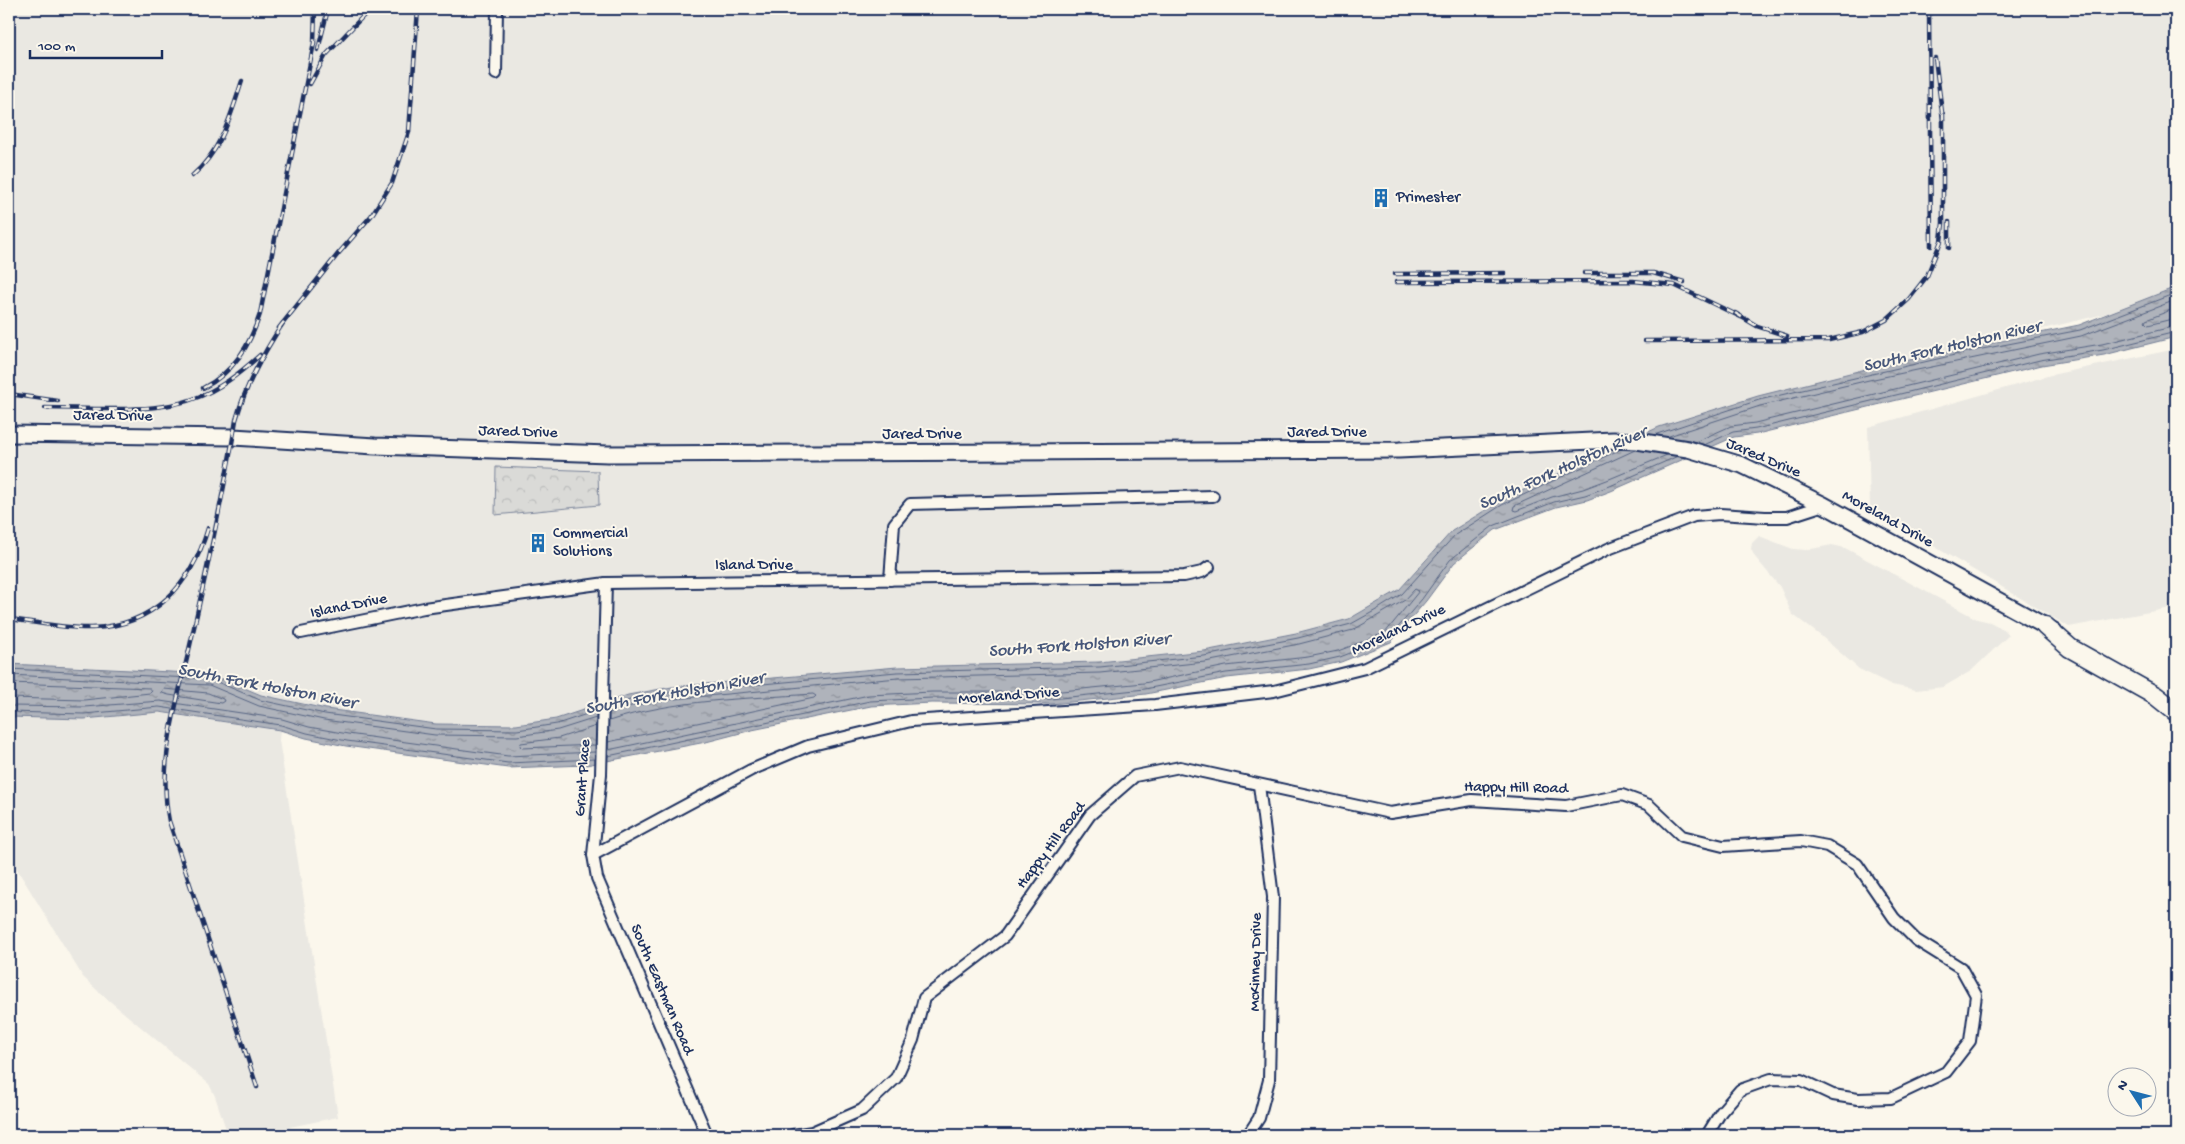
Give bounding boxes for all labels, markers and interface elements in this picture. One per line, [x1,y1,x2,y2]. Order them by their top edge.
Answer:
scale bar [30,28,162,60]
text: 100 m [37,38,76,56]
building icon: Primester [1370,187,1392,209]
place label: Primester [1395,189,1461,208]
water label: South Fork Holston River [1861,316,2046,378]
street label: Jared Drive [73,407,154,427]
water label: South Fork Holston River [1476,421,1653,515]
street label: Jared Drive [478,422,559,444]
street label: Jared Drive [1287,424,1367,443]
street label: Jared Drive [882,426,962,445]
street label: Jared Drive [1723,435,1804,484]
street label: Moreland Drive [1838,487,1937,553]
place label: Commercial Solutions [553,525,628,562]
building icon: Commercial Solutions [527,532,549,554]
street label: Island Drive [715,557,794,576]
street label: Island Drive [309,590,390,624]
street label: Moreland Drive [1349,601,1450,661]
water label: South Fork Holston River [988,629,1174,663]
water label: South Fork Holston River [176,659,362,715]
water label: South Fork Holston River [584,667,770,720]
street label: Moreland Drive [958,684,1061,710]
street label: Grant Place [572,738,596,817]
street label: Happy Hill Road [1464,779,1570,799]
street label: Happy Hill Road [1013,798,1092,893]
street label: McKinney Drive [1247,912,1267,1012]
street label: South Eastman Road [625,922,698,1060]
north arrow [2108,1066,2158,1116]
text: N [2114,1077,2133,1095]

